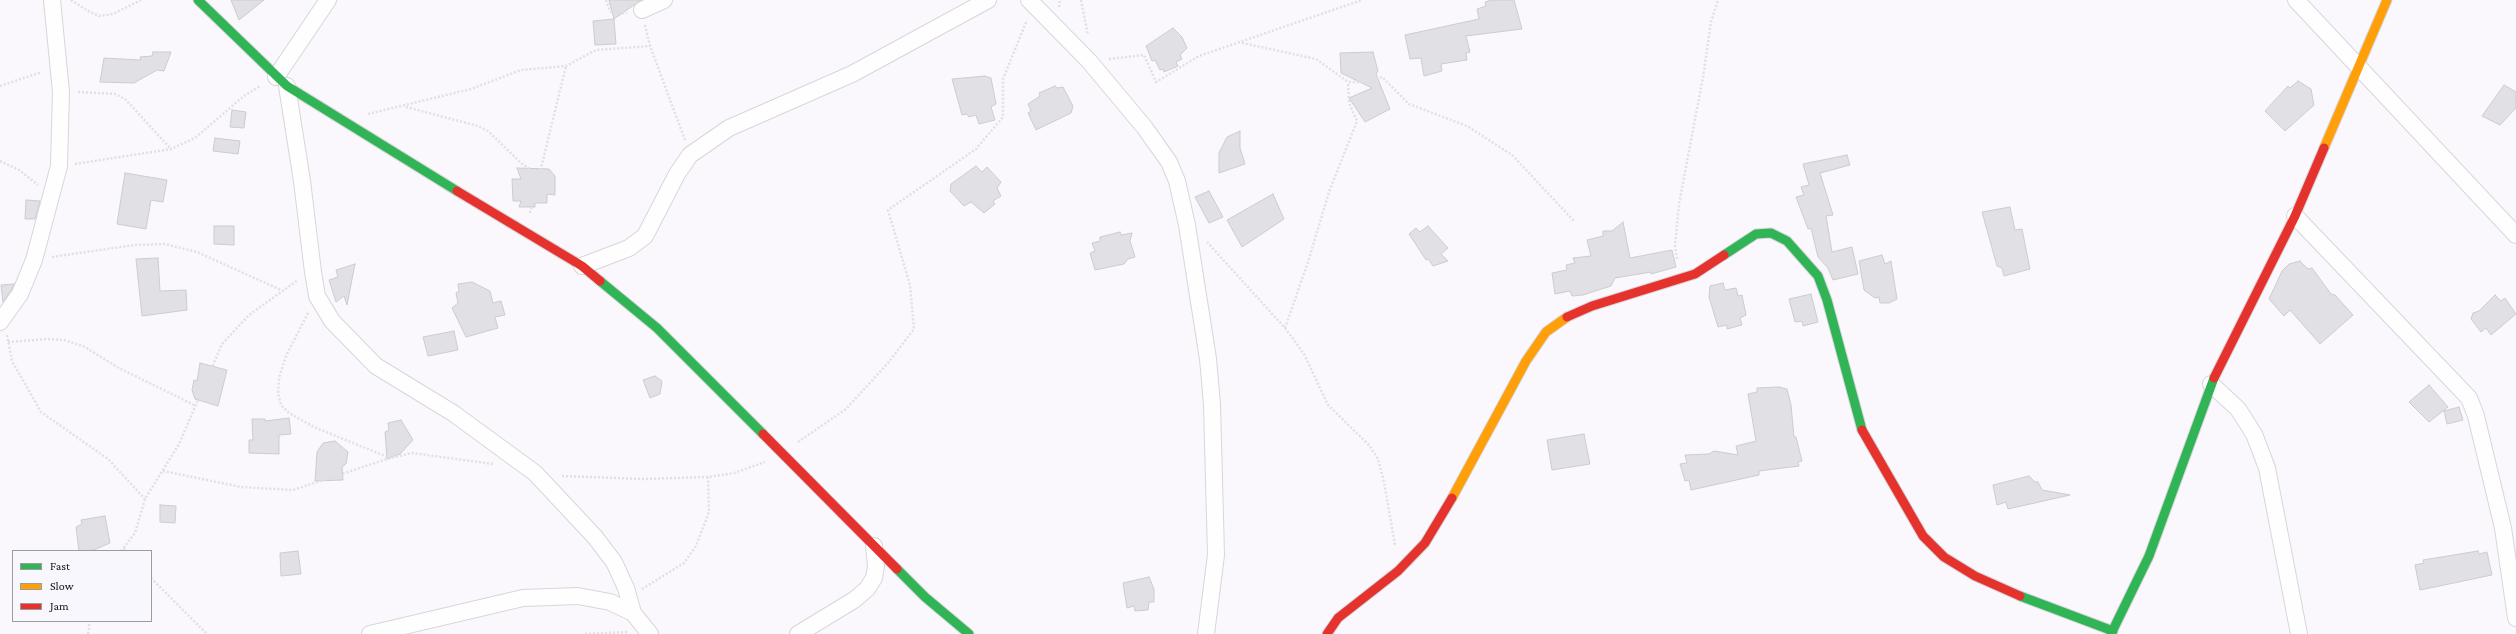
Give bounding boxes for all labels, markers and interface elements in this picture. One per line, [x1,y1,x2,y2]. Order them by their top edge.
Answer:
legend [12,550,152,622]
text: Fast [50,559,70,573]
text: Slow [50,579,74,593]
text: Jam [50,599,69,613]

